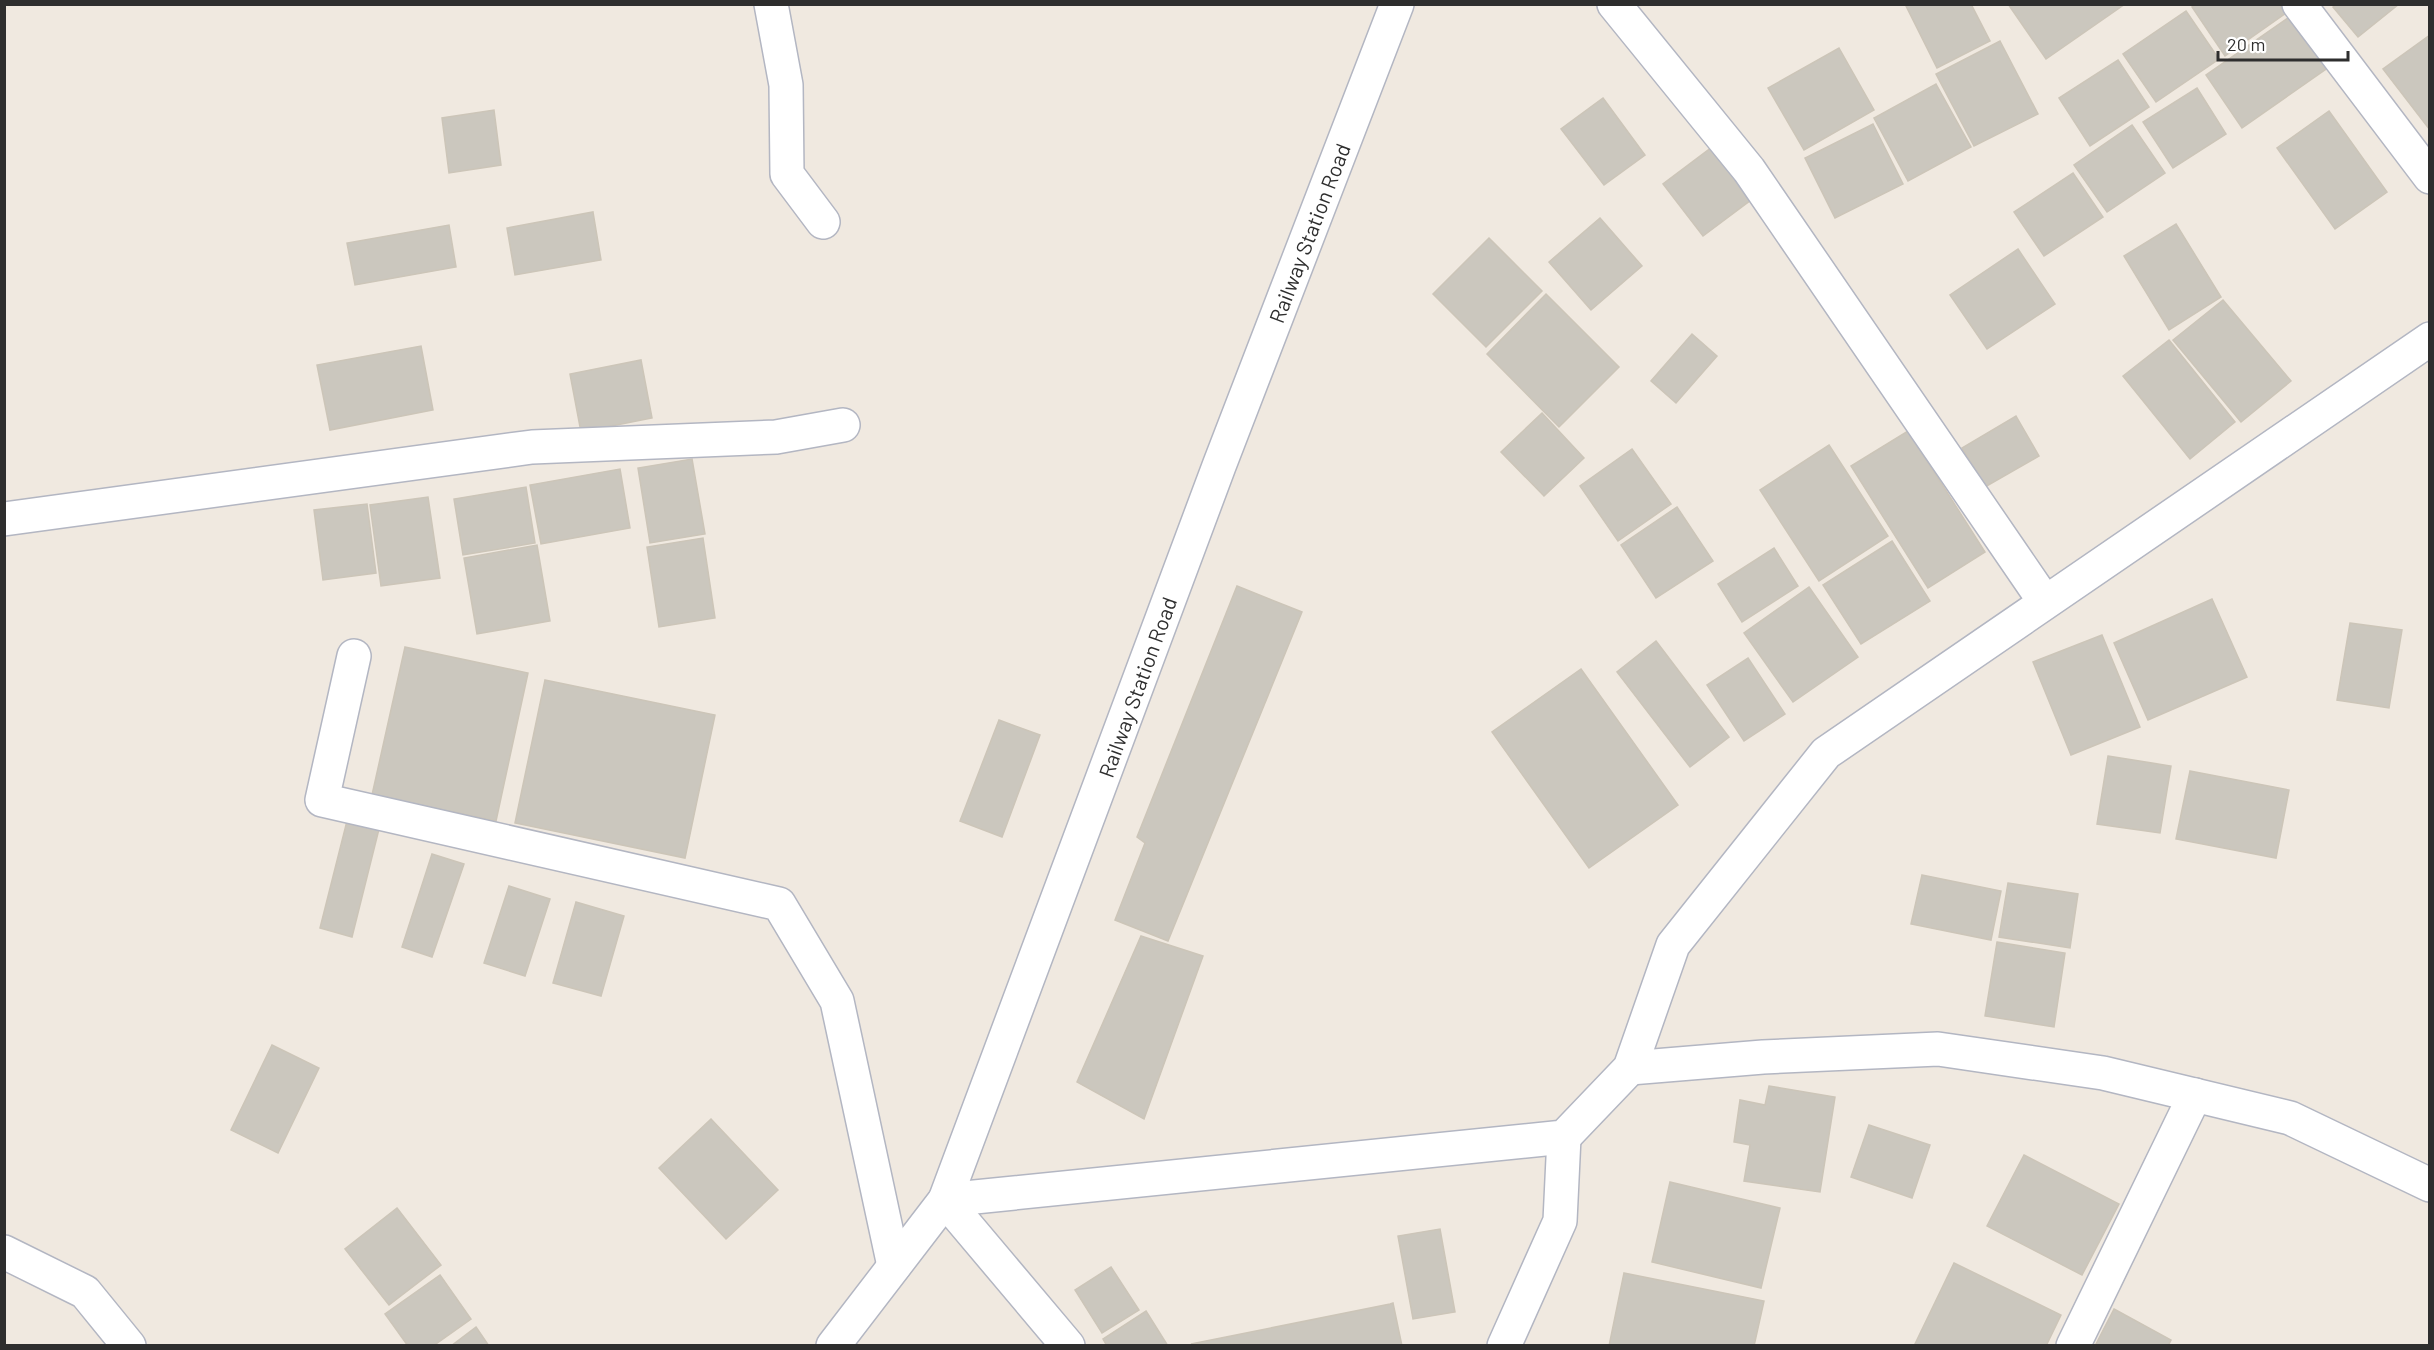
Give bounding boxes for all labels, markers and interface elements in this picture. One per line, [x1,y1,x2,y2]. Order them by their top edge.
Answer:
scale bar [2218,24,2348,62]
text: 20 m [2227,33,2265,55]
street label: Railway Station Road [1263,140,1355,326]
street label: Railway Station Road [1093,593,1181,781]

